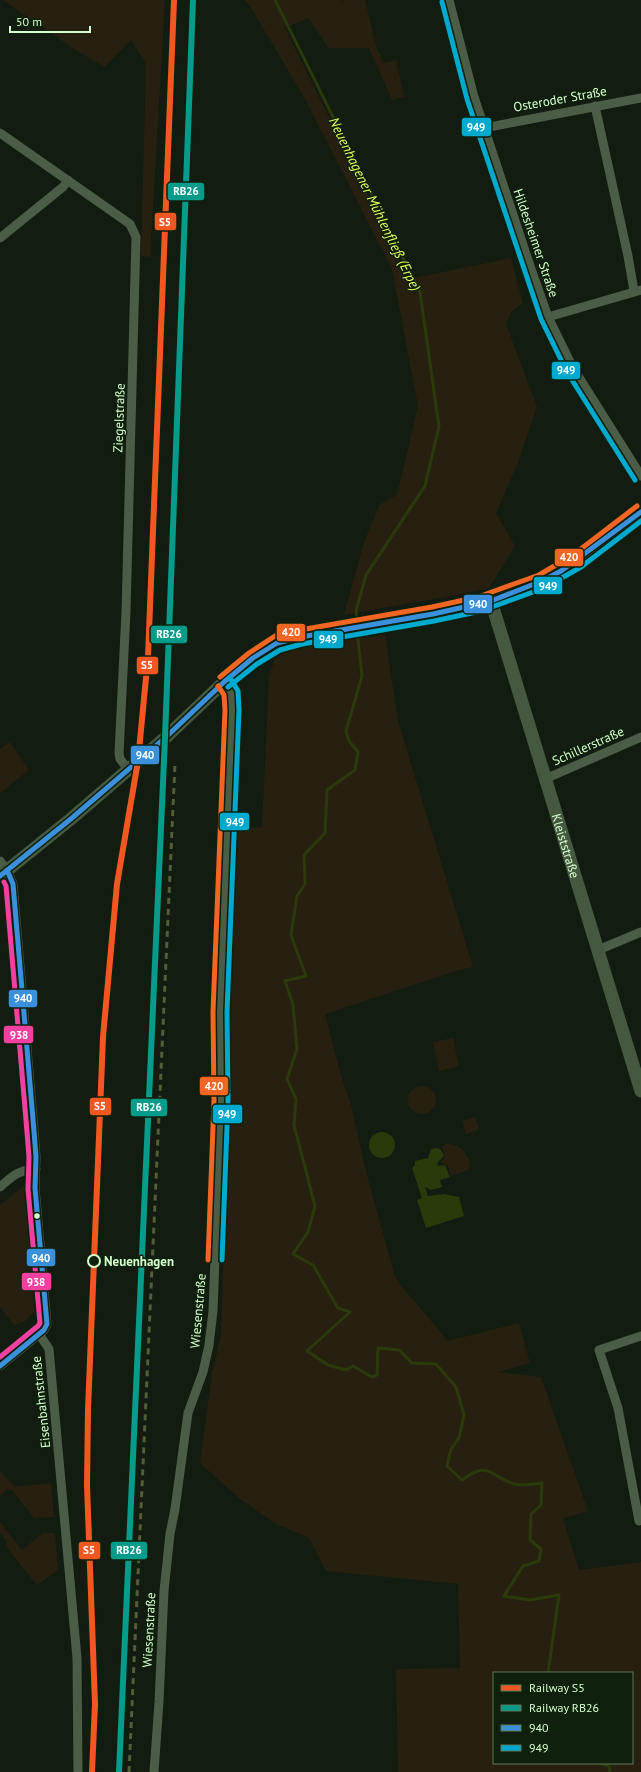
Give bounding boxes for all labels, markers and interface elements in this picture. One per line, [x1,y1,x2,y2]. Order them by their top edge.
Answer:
scale bar [10,8,90,34]
text: 50 m [16,14,42,29]
street label: Osteroder Straße [512,82,608,116]
water label: Neuenhagener Mühlenfließ (Erpe) [325,114,425,294]
line badge: 949 [461,117,492,137]
text: 949 [467,120,485,134]
line badge: RB26 [167,182,205,201]
text: RB26 [173,184,199,198]
street label: Hildesheimer Straße [509,186,563,300]
line badge: S5 [154,212,177,231]
text: S5 [159,215,171,229]
line badge: 949 [551,361,581,380]
text: 949 [557,363,575,377]
street label: Ziegelstraße [109,383,129,453]
line badge: 420 [554,548,584,567]
text: 420 [560,550,578,564]
line badge: 949 [533,576,563,595]
text: 949 [539,579,557,593]
line badge: 940 [463,594,493,614]
text: 940 [469,597,487,611]
line badge: 420 [276,623,306,642]
line badge: RB26 [150,625,188,644]
text: 420 [282,625,300,639]
text: RB26 [156,627,182,641]
line badge: 949 [313,630,344,649]
text: 949 [319,632,337,646]
line badge: S5 [136,656,159,675]
text: S5 [141,658,153,672]
street label: Schillerstraße [549,723,627,769]
line badge: 940 [130,745,160,765]
text: 940 [136,748,154,762]
street label: Kleiststraße [548,811,584,880]
line badge: 949 [219,812,250,831]
text: 949 [226,815,244,829]
line badge: 940 [8,989,38,1008]
text: 940 [14,991,32,1005]
line badge: 938 [3,1025,34,1044]
text: 938 [10,1028,28,1042]
line badge: 420 [199,1076,229,1096]
text: 420 [205,1079,223,1093]
line badge: S5 [89,1097,112,1116]
line badge: RB26 [130,1098,168,1117]
text: S5 [94,1099,106,1113]
text: RB26 [136,1100,162,1114]
line badge: 949 [212,1104,243,1124]
text: 949 [218,1107,236,1121]
unlabelled marker [32,1211,42,1221]
line badge: 940 [26,1248,56,1267]
text: 940 [32,1251,50,1265]
place label: Neuenhagen [104,1253,174,1270]
marker: Neuenhagen [87,1254,101,1268]
line badge: 938 [21,1272,52,1291]
street label: Wiesenstraße [186,1273,210,1349]
text: 938 [27,1275,45,1289]
street label: Eisenbahnstraße [28,1355,54,1449]
line badge: S5 [78,1541,101,1560]
line badge: RB26 [110,1541,148,1560]
text: S5 [83,1543,95,1557]
text: RB26 [116,1543,142,1557]
street label: Wiesenstraße [139,1592,159,1668]
legend [493,1672,633,1764]
text: Railway S5 [529,1680,585,1695]
text: Railway RB26 [529,1700,599,1715]
text: 940 [529,1720,549,1735]
text: 949 [529,1740,549,1755]

